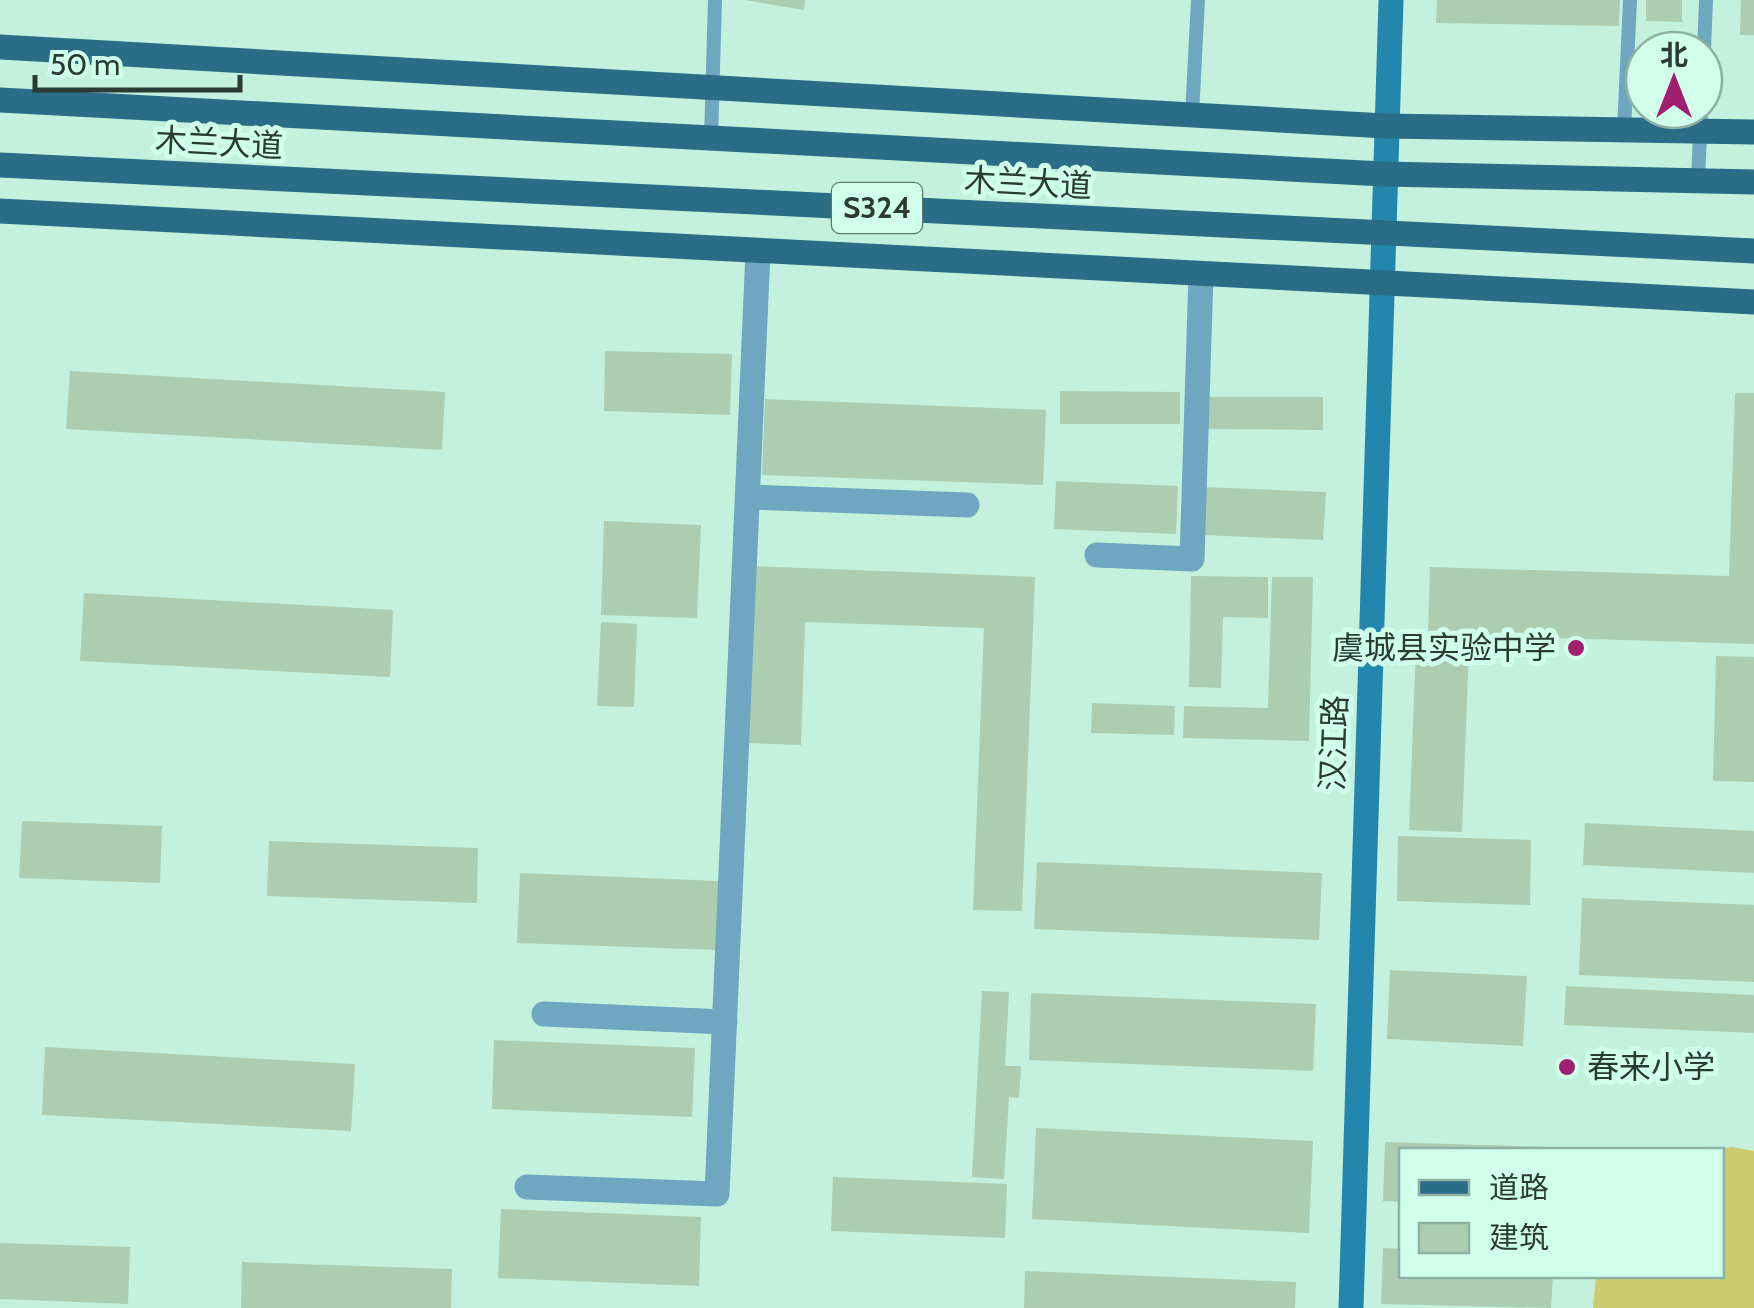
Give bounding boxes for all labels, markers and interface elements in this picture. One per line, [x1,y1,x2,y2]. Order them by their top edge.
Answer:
scale bar [35,30,240,92]
north arrow [1624,30,1724,130]
text: 北 [1660,38,1688,72]
text: 50 m [50,46,120,83]
street label: 木兰大道 [154,120,284,165]
street label: 木兰大道 [963,160,1093,205]
road number: S324 [832,183,922,233]
place label: 虞城县实验中学 [1332,628,1556,667]
marker: 虞城县实验中学 [1565,637,1587,659]
street label: 汉江路 [1312,694,1355,792]
place label: 春来小学 [1587,1047,1715,1086]
marker: 春来小学 [1556,1056,1578,1078]
legend [1399,1148,1724,1278]
text: 道路 [1489,1169,1549,1206]
text: 建筑 [1489,1219,1549,1256]

